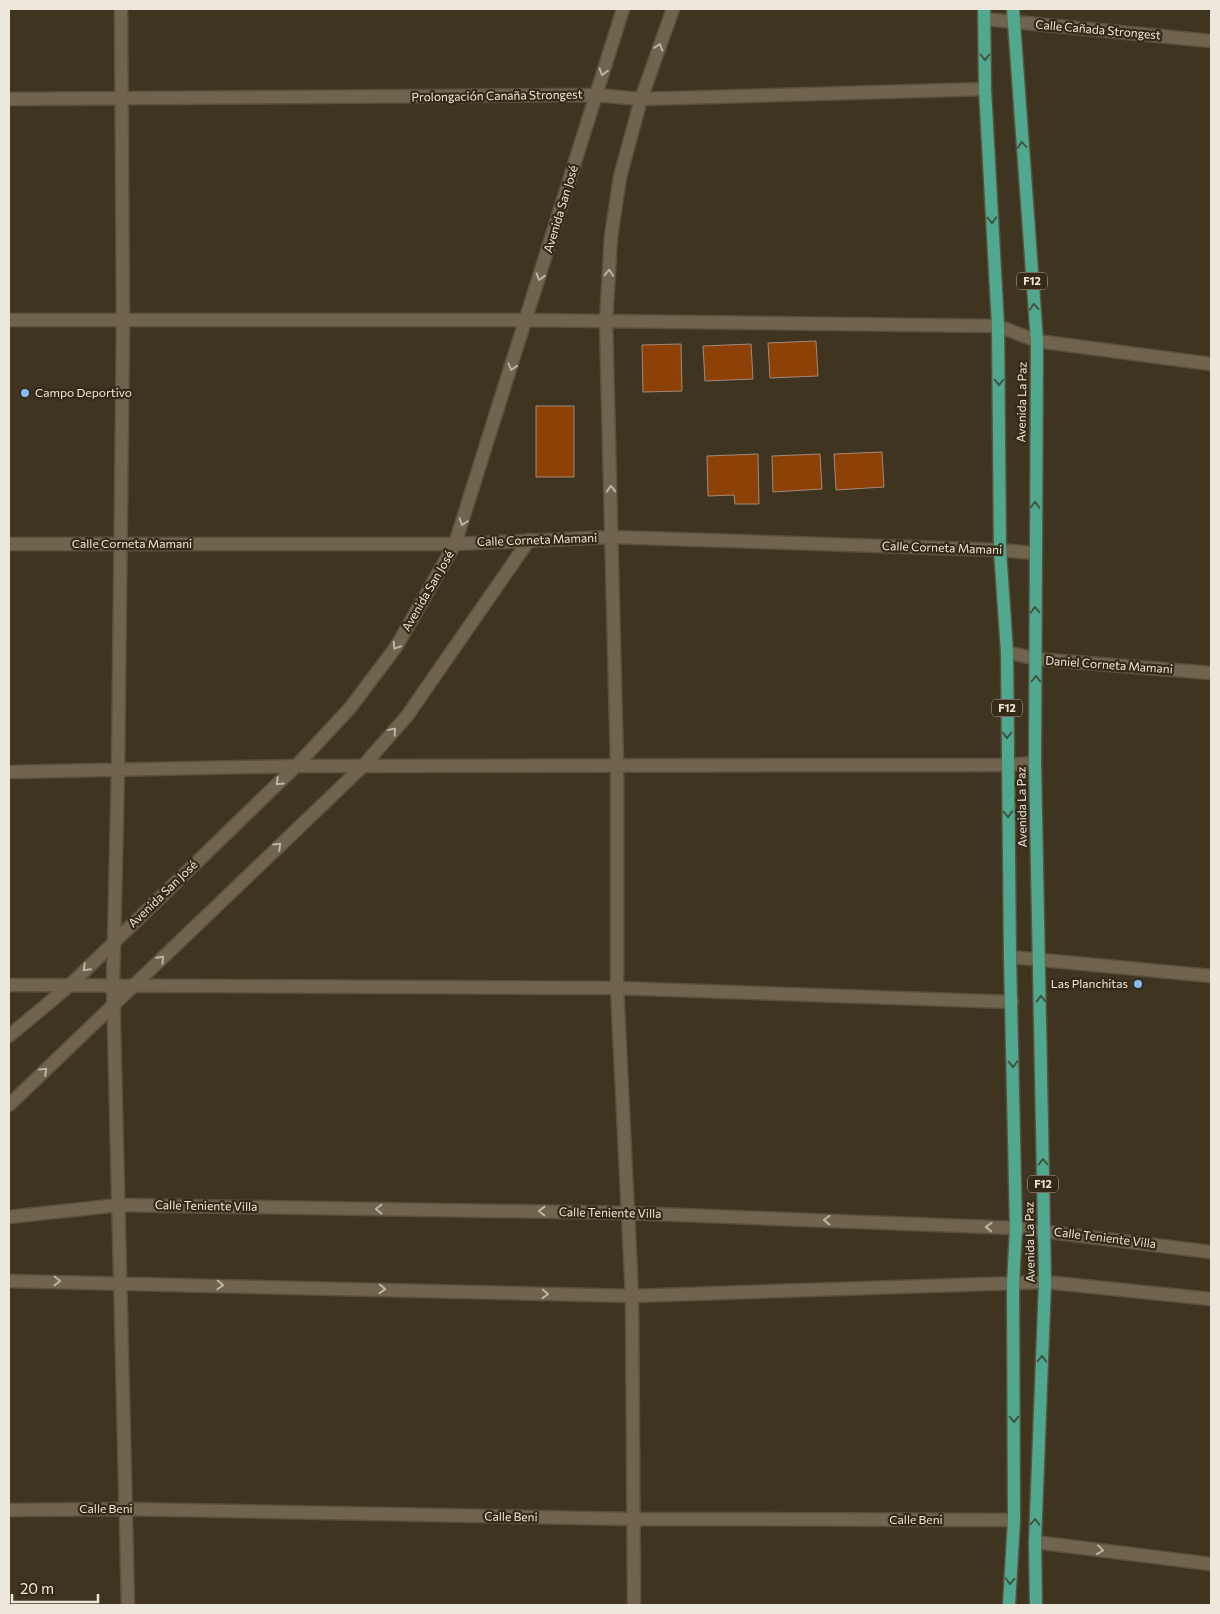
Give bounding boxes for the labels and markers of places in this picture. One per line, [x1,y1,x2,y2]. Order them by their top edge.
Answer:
place label: Campo Deportivo [35,385,132,399]
marker: Campo Deportivo [19,387,31,399]
place label: Las Planchitas [1051,976,1128,990]
marker: Las Planchitas [1132,978,1144,990]

